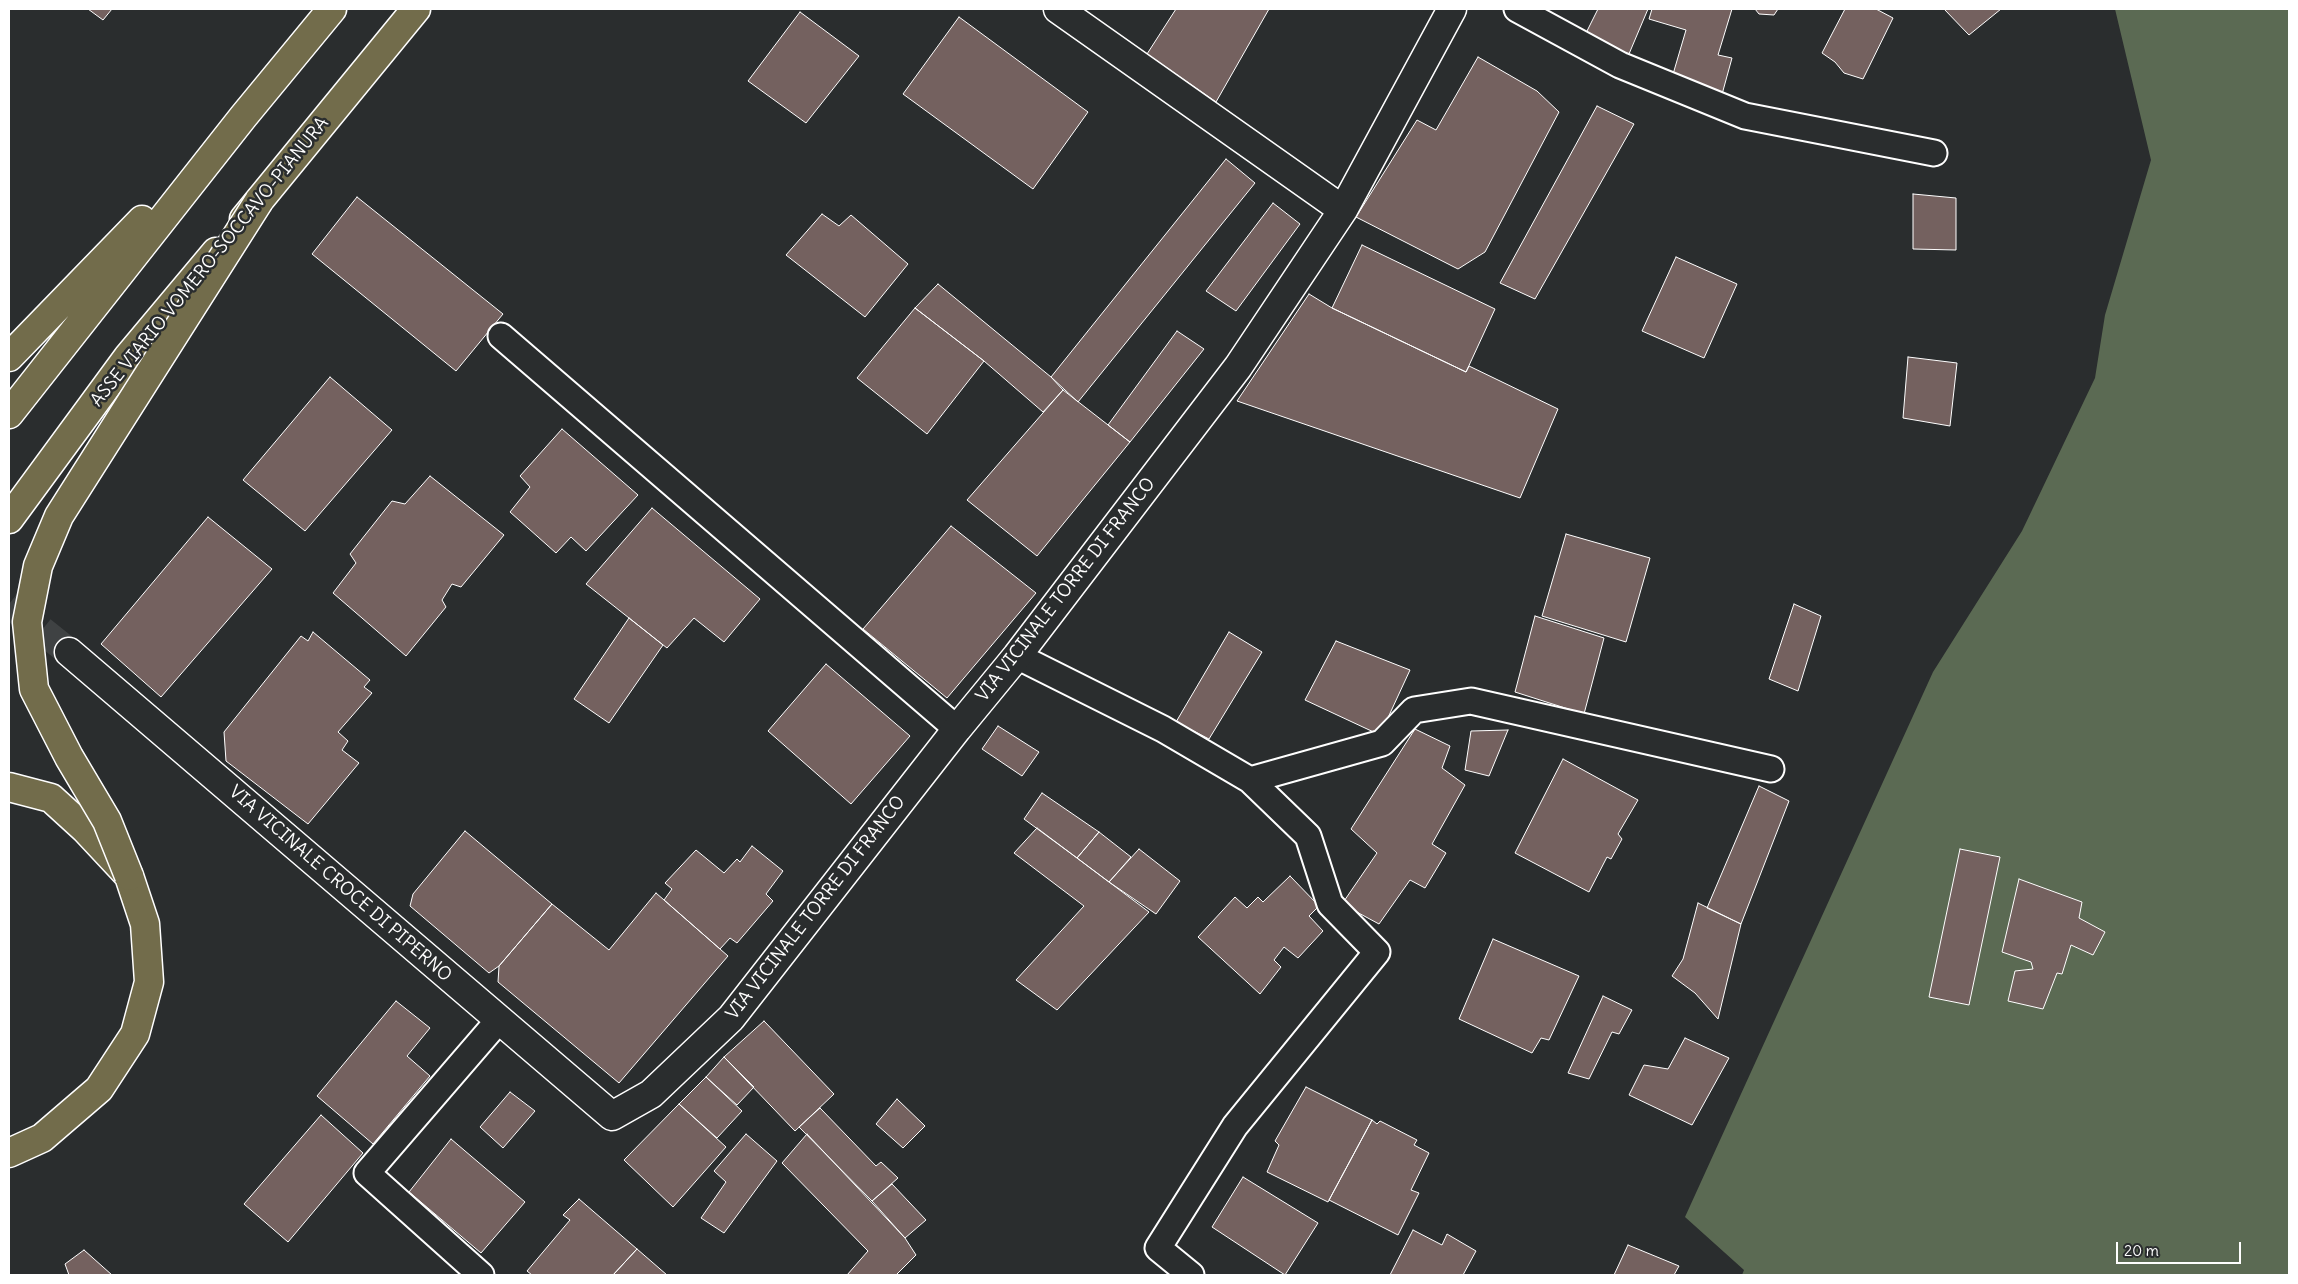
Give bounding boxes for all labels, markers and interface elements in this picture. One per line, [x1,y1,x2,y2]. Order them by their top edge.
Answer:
street label: ASSE VIARIO VOMERO-SOCCAVO-PIANURA [86,113,334,411]
street label: VIA VICINALE TORRE DI FRANCO [972,474,1160,706]
street label: VIA VICINALE CROCE DI PIPERNO [224,781,456,987]
street label: VIA VICINALE TORRE DI FRANCO [722,792,910,1024]
scale bar [2118,1232,2243,1264]
text: 20 m [2124,1241,2159,1260]

